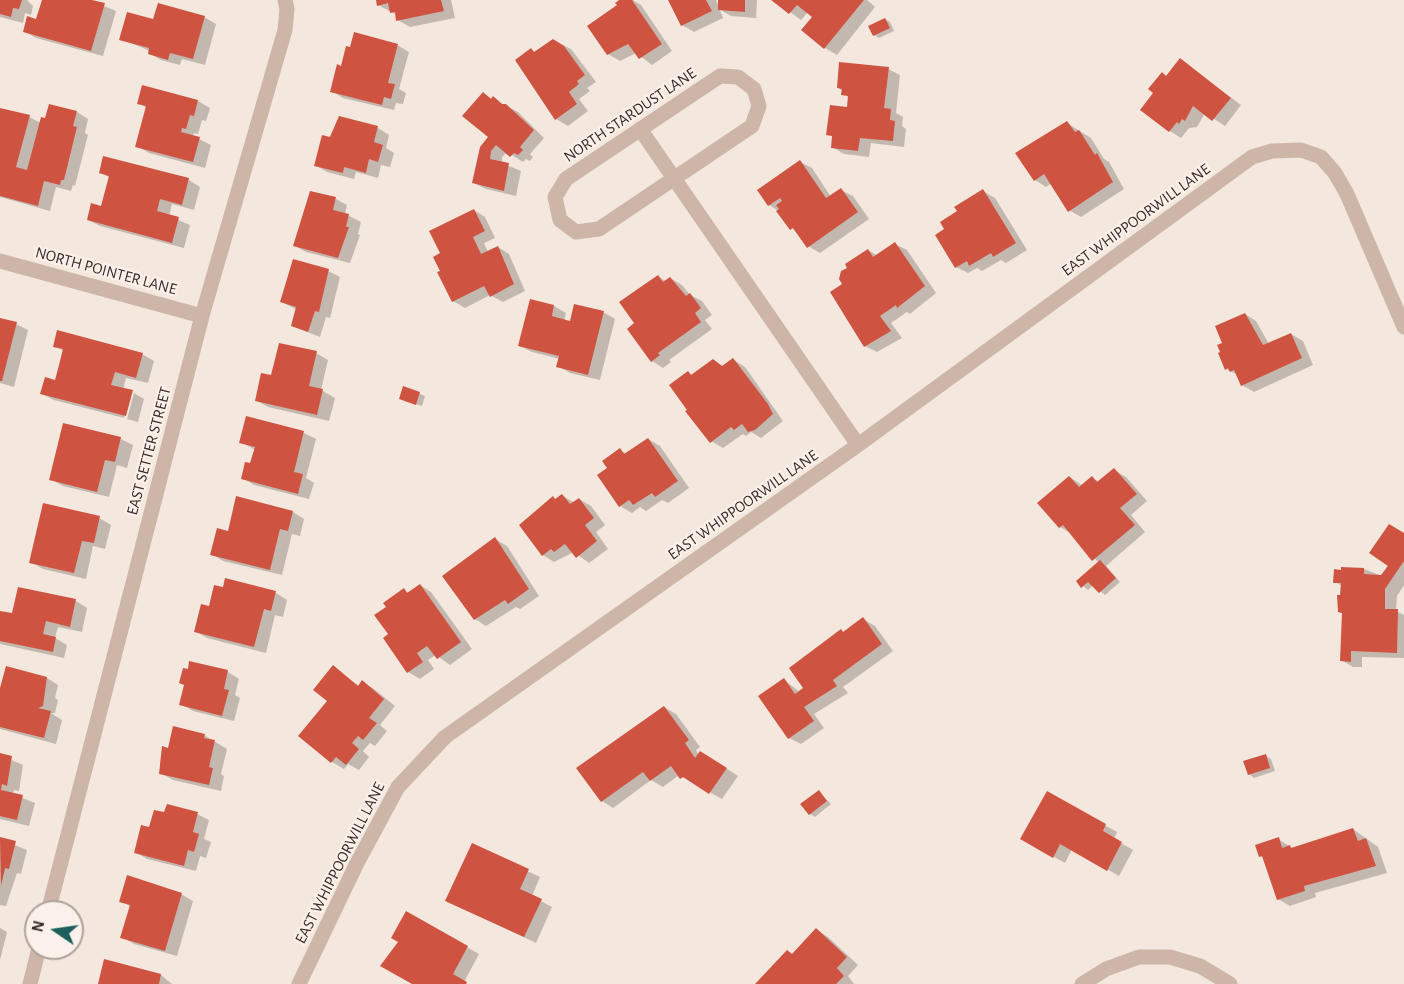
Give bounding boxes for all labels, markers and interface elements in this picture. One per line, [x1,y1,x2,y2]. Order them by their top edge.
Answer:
street label: NORTH STARDUST LANE [560,64,700,166]
street label: EAST WHIPPOORWILL LANE [1058,160,1214,280]
street label: NORTH POINTER LANE [33,243,179,299]
street label: EAST SETTER STREET [123,385,175,517]
street label: EAST WHIPPOORWILL LANE [664,446,822,564]
street label: EAST WHIPPOORWILL LANE [291,779,389,947]
north arrow [24,900,84,960]
text: N [29,919,47,934]

